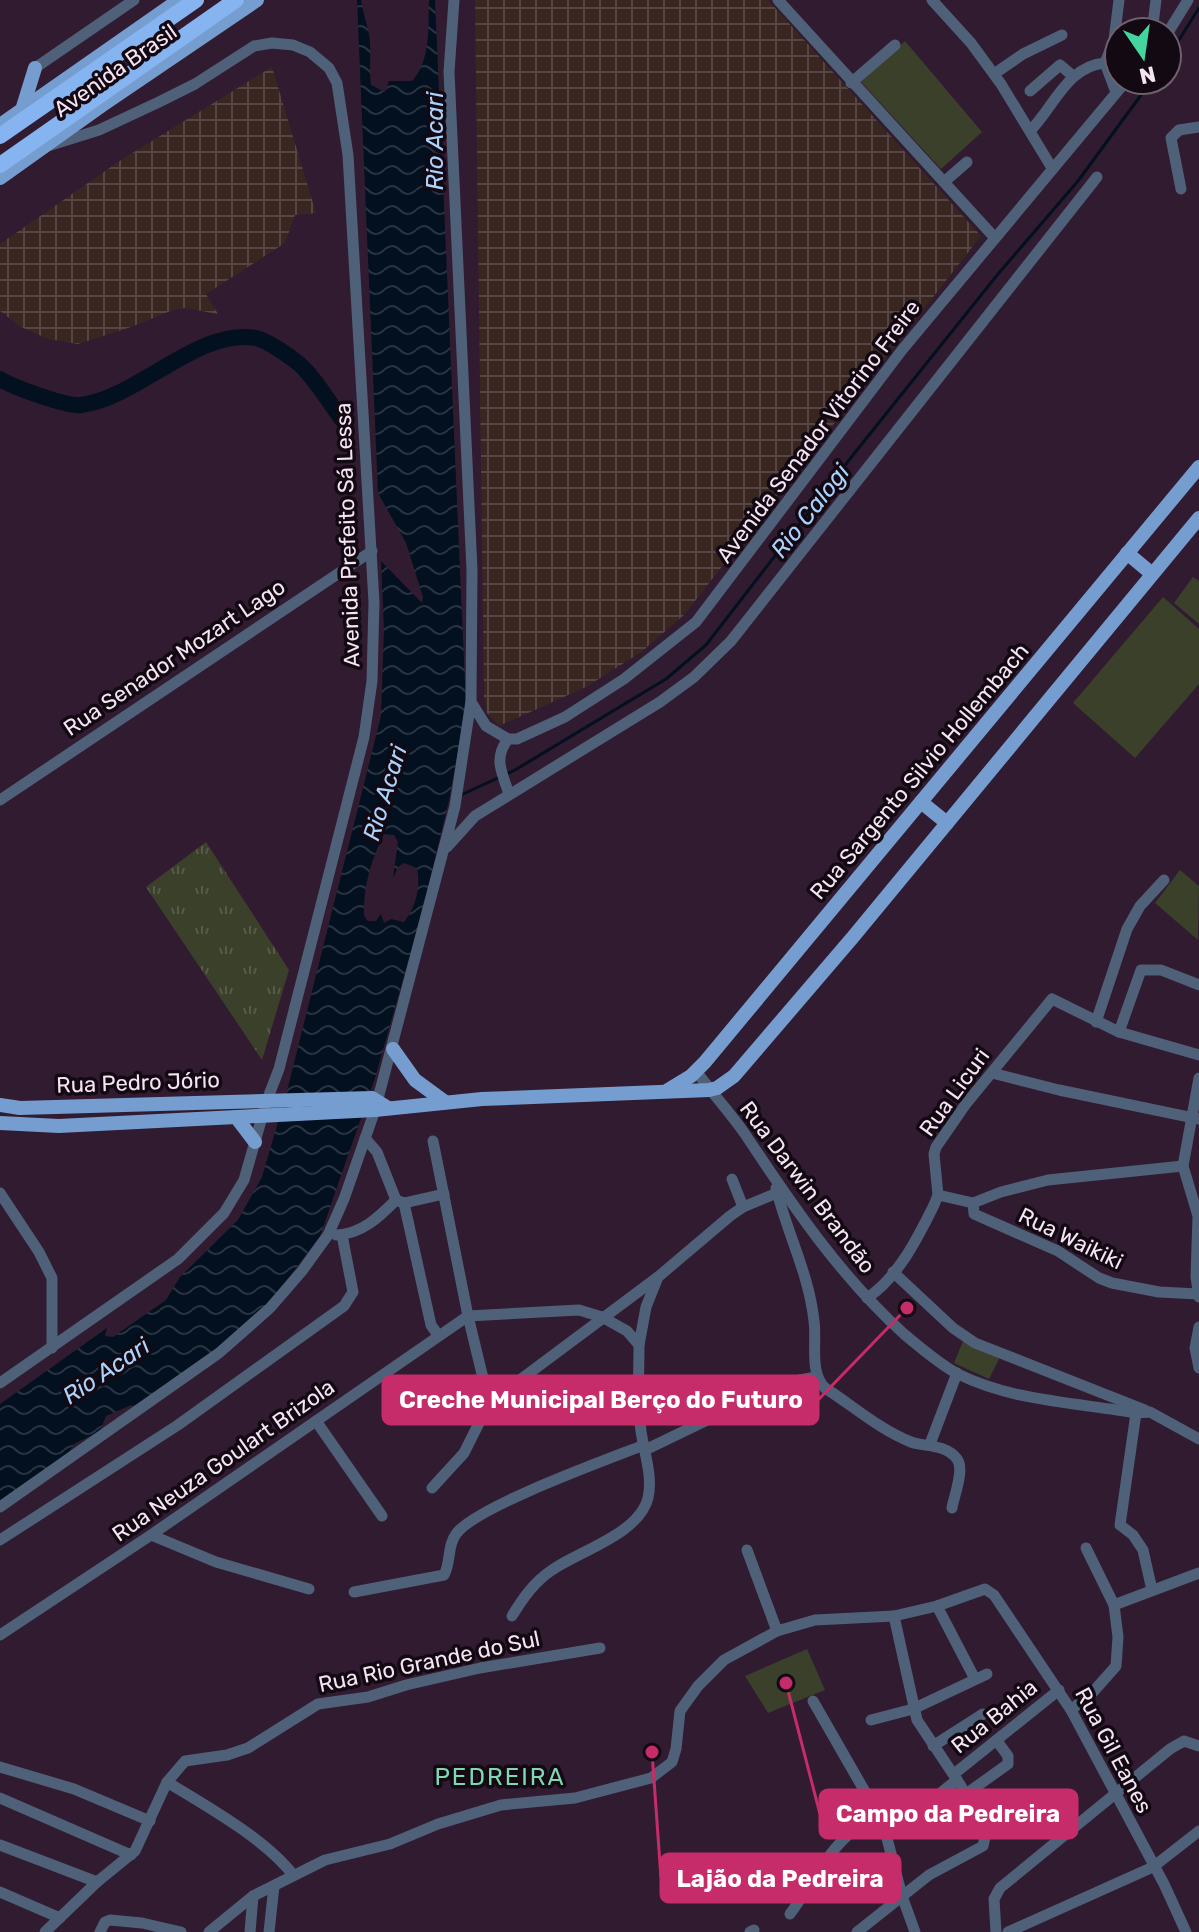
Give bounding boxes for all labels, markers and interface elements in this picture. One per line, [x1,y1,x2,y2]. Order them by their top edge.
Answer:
north arrow [1103,16,1183,96]
street label: Avenida Brasil [48,18,182,123]
text: N [1137,60,1158,90]
water label: Rio Acari [421,90,449,190]
street label: Avenida Senador Vitorino Freire [711,295,926,568]
street label: Avenida Prefeito Sá Lessa [329,402,366,668]
water label: Rio Calogi [765,458,856,563]
street label: Rua Senador Mozart Lago [58,573,290,742]
street label: Rua Sargento Silvio Hollembach [804,638,1034,905]
water label: Rio Acari [357,741,413,844]
street label: Rua Licuri [914,1043,995,1141]
street label: Rua Pedro Jório [56,1066,220,1099]
street label: Rua Darwin Brandão [734,1096,881,1279]
street label: Rua Waikiki [1014,1202,1127,1275]
water label: Rio Acari [57,1331,156,1410]
street label: Rua Neuza Goulart Brizola [107,1373,340,1547]
callout: Creche Municipal Berço do Futuro [383,1376,818,1424]
text: Creche Municipal Berço do Futuro [399,1386,803,1414]
street label: Rua Rio Grande do Sul [316,1625,542,1698]
street label: Rua Bahia [946,1674,1043,1759]
street label: Rua Gil Eanes [1069,1683,1158,1818]
district label: PEDREIRA [434,1763,566,1791]
callout: Campo da Pedreira [820,1790,1077,1838]
text: Campo da Pedreira [836,1800,1060,1828]
callout: Lajão da Pedreira [661,1854,900,1902]
text: Lajão da Pedreira [676,1865,884,1893]

